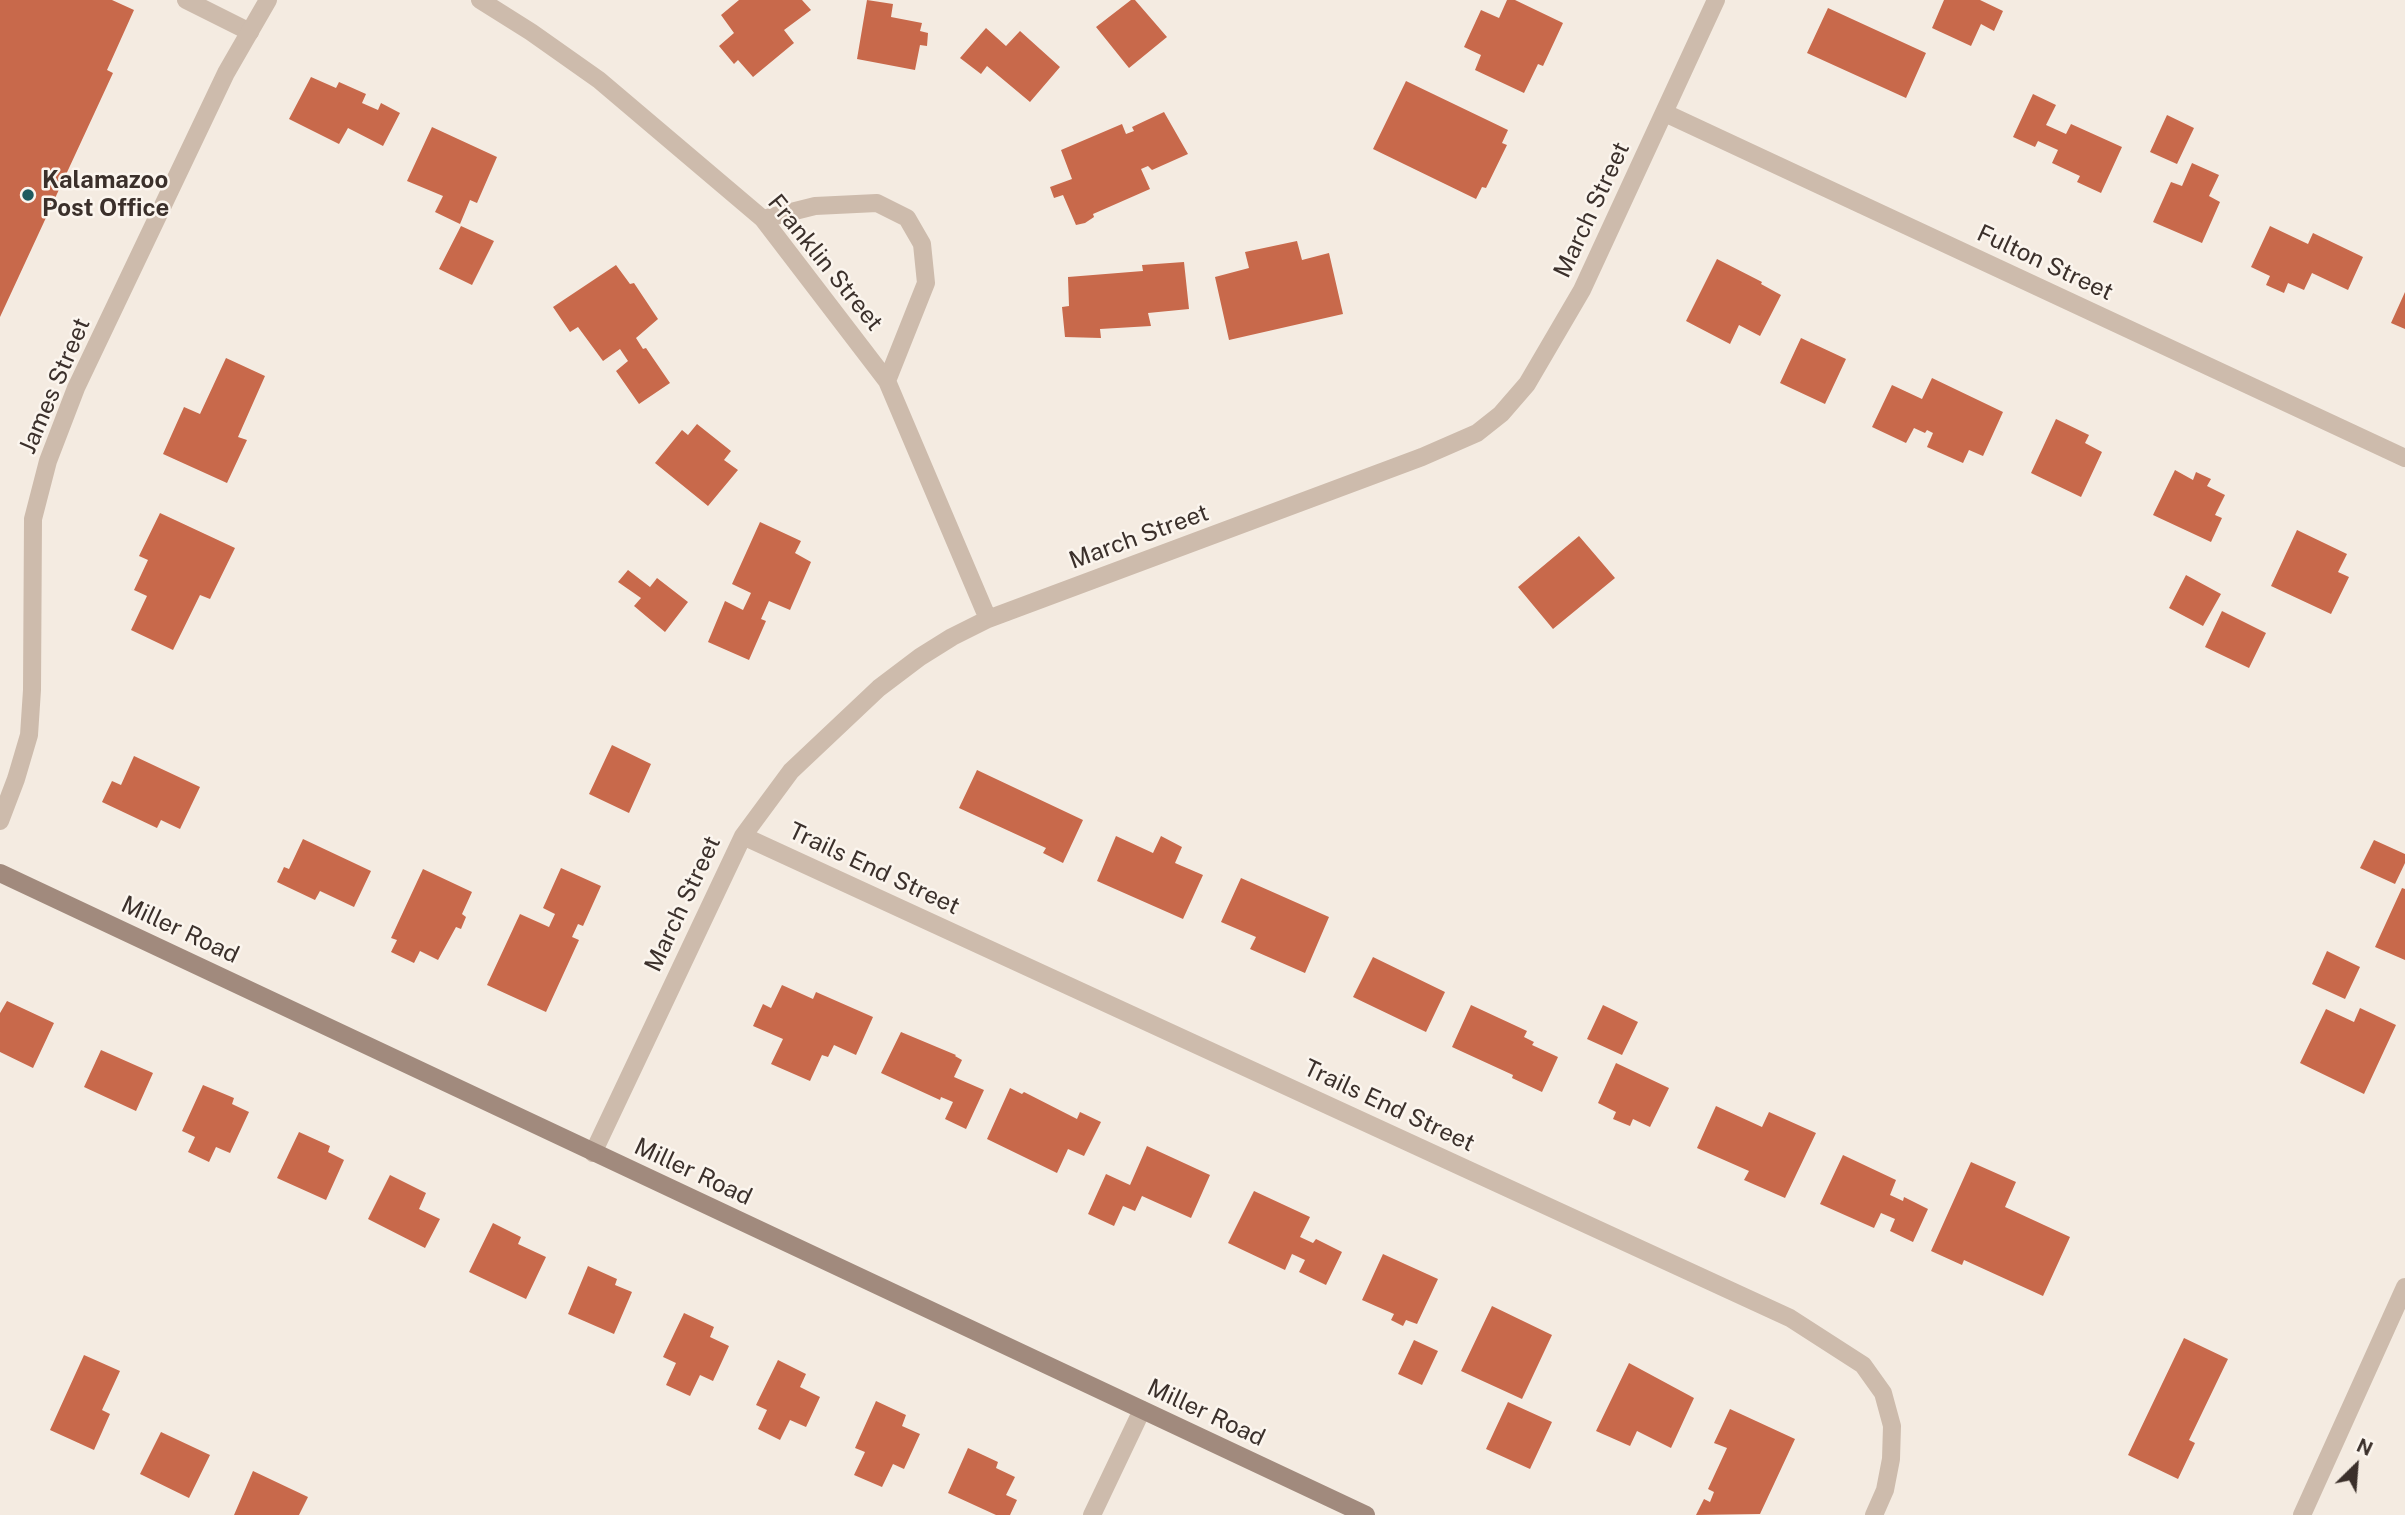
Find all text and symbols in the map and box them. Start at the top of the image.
street label: March Street [1548,138,1636,282]
place label: Kalamazoo Post Office [42,167,169,223]
marker: Kalamazoo Post Office [20,187,36,203]
street label: Franklin Street [761,189,889,337]
street label: Fulton Street [1972,219,2118,307]
street label: James Street [13,314,97,458]
street label: March Street [1065,498,1213,576]
street label: Trails End Street [784,817,964,921]
street label: March Street [639,832,727,976]
street label: Miller Road [117,890,243,970]
street label: Trails End Street [1299,1054,1479,1158]
street label: Miller Road [630,1132,756,1212]
street label: Miller Road [1143,1373,1269,1453]
north arrow [2321,1431,2391,1501]
text: N [2353,1434,2376,1460]

